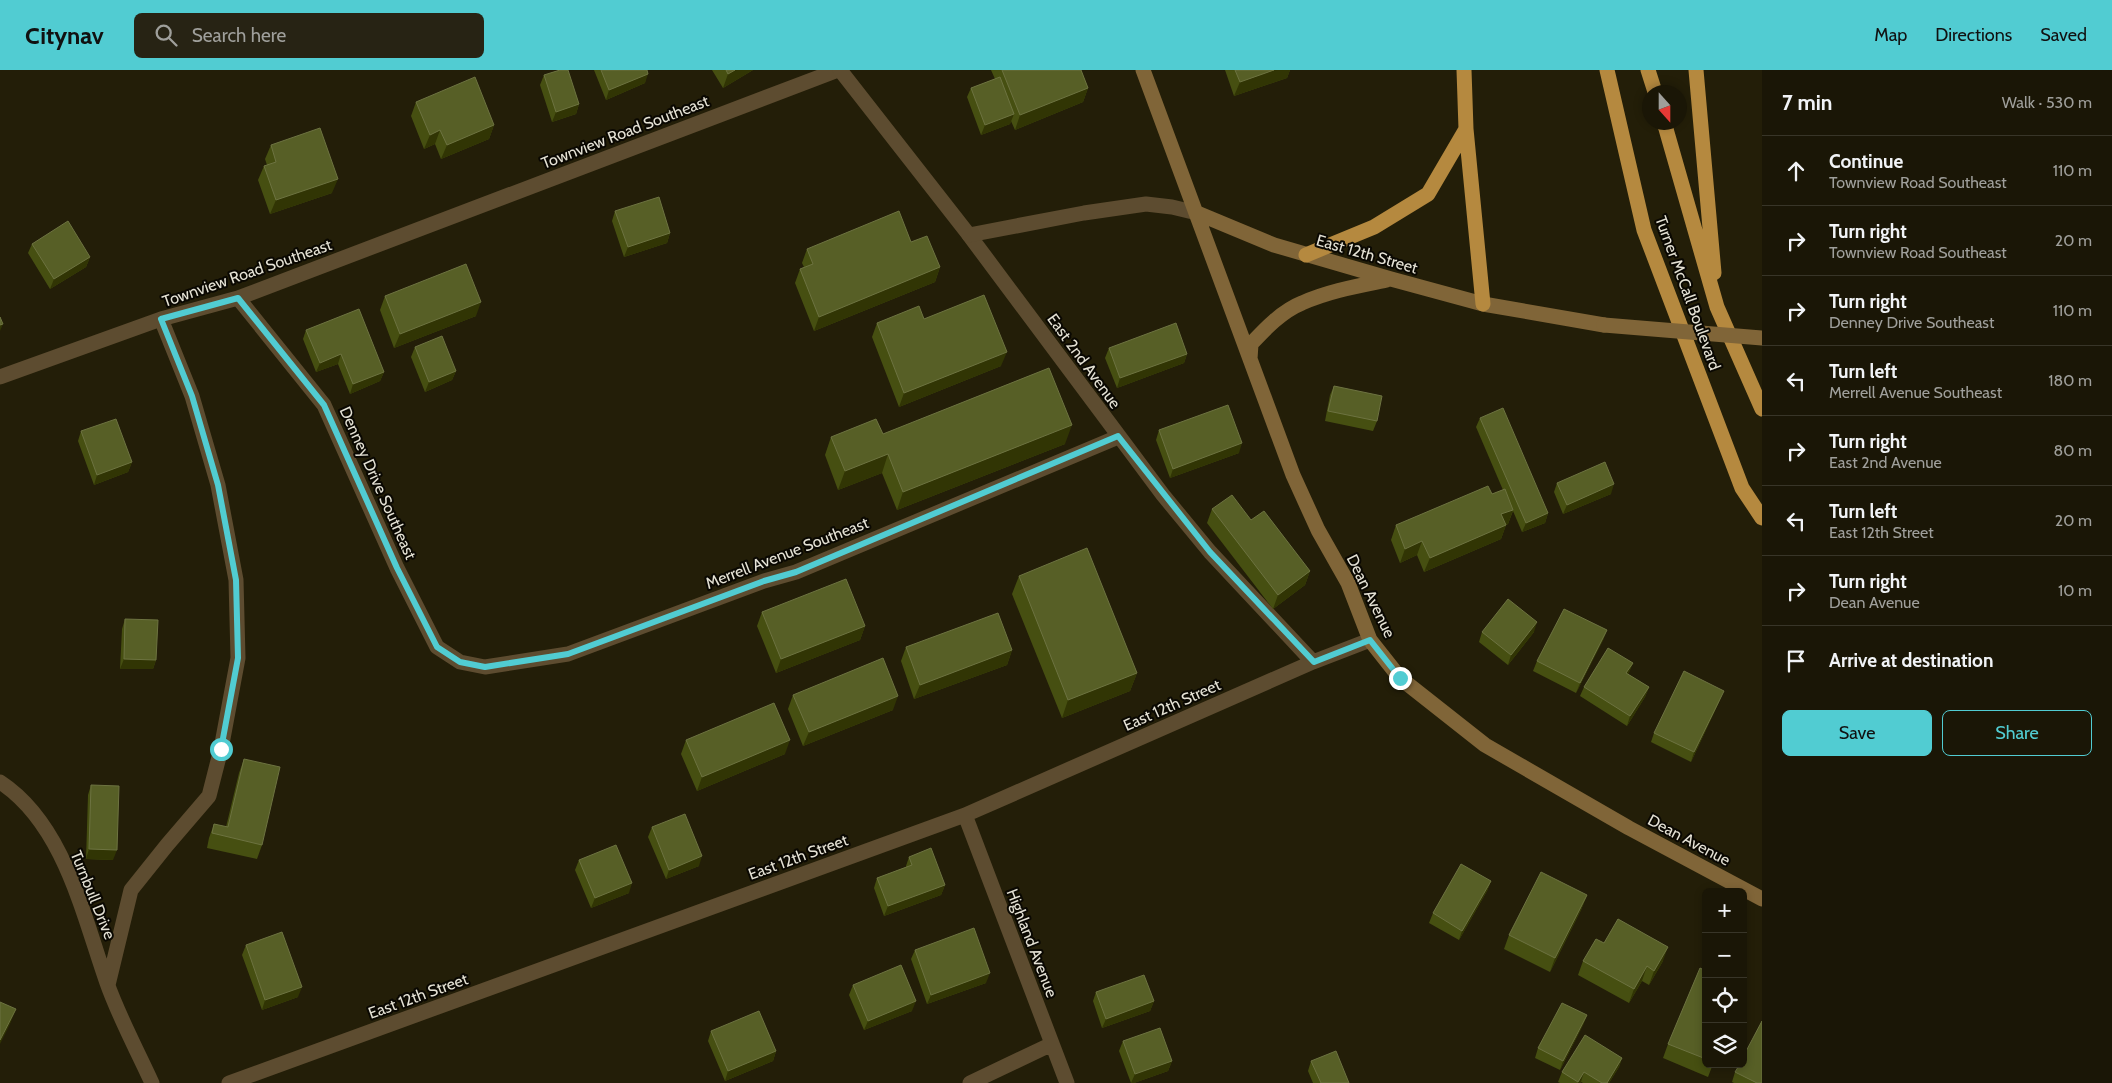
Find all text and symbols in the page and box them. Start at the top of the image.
search box [134,13,484,58]
text: Citynav [25,21,104,50]
icon: search [152,21,180,49]
text: Search here [192,24,286,47]
text: Map [1874,24,1907,46]
text: Directions [1935,24,2012,46]
text: Saved [2040,24,2087,46]
north arrow [1642,85,1687,130]
text: 7 min [1782,90,1832,115]
street label: Townview Road Southeast [539,91,712,173]
text: Walk · 530 m [2002,93,2092,112]
text: Continue [1829,150,1903,173]
icon: ahead [1782,157,1810,185]
text: 110 m [2053,161,2092,180]
text: Townview Road Southeast [1829,173,2007,192]
street label: Turner McCall Boulevard [1651,213,1725,373]
text: Turn right [1829,220,1907,243]
icon: right [1782,227,1810,255]
street label: East 12th Street [1314,230,1420,278]
text: 20 m [2055,231,2092,250]
street label: Townview Road Southeast [160,235,335,311]
text: Townview Road Southeast [1829,243,2007,262]
text: Turn right [1829,290,1907,313]
icon: right [1782,297,1810,325]
text: 110 m [2053,301,2092,320]
street label: East 2nd Avenue [1043,310,1125,412]
text: Denney Drive Southeast [1829,313,1994,332]
text: Turn left [1829,360,1897,383]
icon: left [1782,367,1810,395]
text: 180 m [2048,371,2092,390]
text: Merrell Avenue Southeast [1829,383,2002,402]
street label: Denney Drive Southeast [336,404,421,563]
text: Turn right [1829,430,1907,453]
icon: right [1782,437,1810,465]
text: 80 m [2054,441,2092,460]
text: East 2nd Avenue [1829,453,1942,472]
text: Turn left [1829,500,1897,523]
icon: left [1782,507,1810,535]
text: 20 m [2055,511,2092,530]
street label: Merrell Avenue Southeast [703,513,872,593]
text: East 12th Street [1829,523,1934,542]
street label: Dean Avenue [1343,551,1399,641]
text: Turn right [1829,570,1907,593]
icon: right [1782,577,1810,605]
text: 10 m [2058,581,2092,600]
text: Dean Avenue [1829,593,1920,612]
icon: arrive [1782,647,1810,675]
text: Arrive at destination [1829,649,1993,672]
route end [1389,667,1412,690]
street label: East 12th Street [1120,675,1224,735]
button: Save [1782,710,1932,756]
button: Share [1942,710,2092,756]
route start [210,738,233,761]
street label: Dean Avenue [1645,810,1733,870]
street label: East 12th Street [746,830,851,884]
street label: Turnbull Drive [67,848,119,942]
street label: Highland Avenue [1003,886,1061,1000]
map controls [1702,888,1747,1068]
button: + [1702,888,1747,933]
button: − [1702,933,1747,978]
street label: East 12th Street [366,969,471,1023]
button: locate [1702,978,1747,1023]
button: layers [1702,1023,1747,1068]

